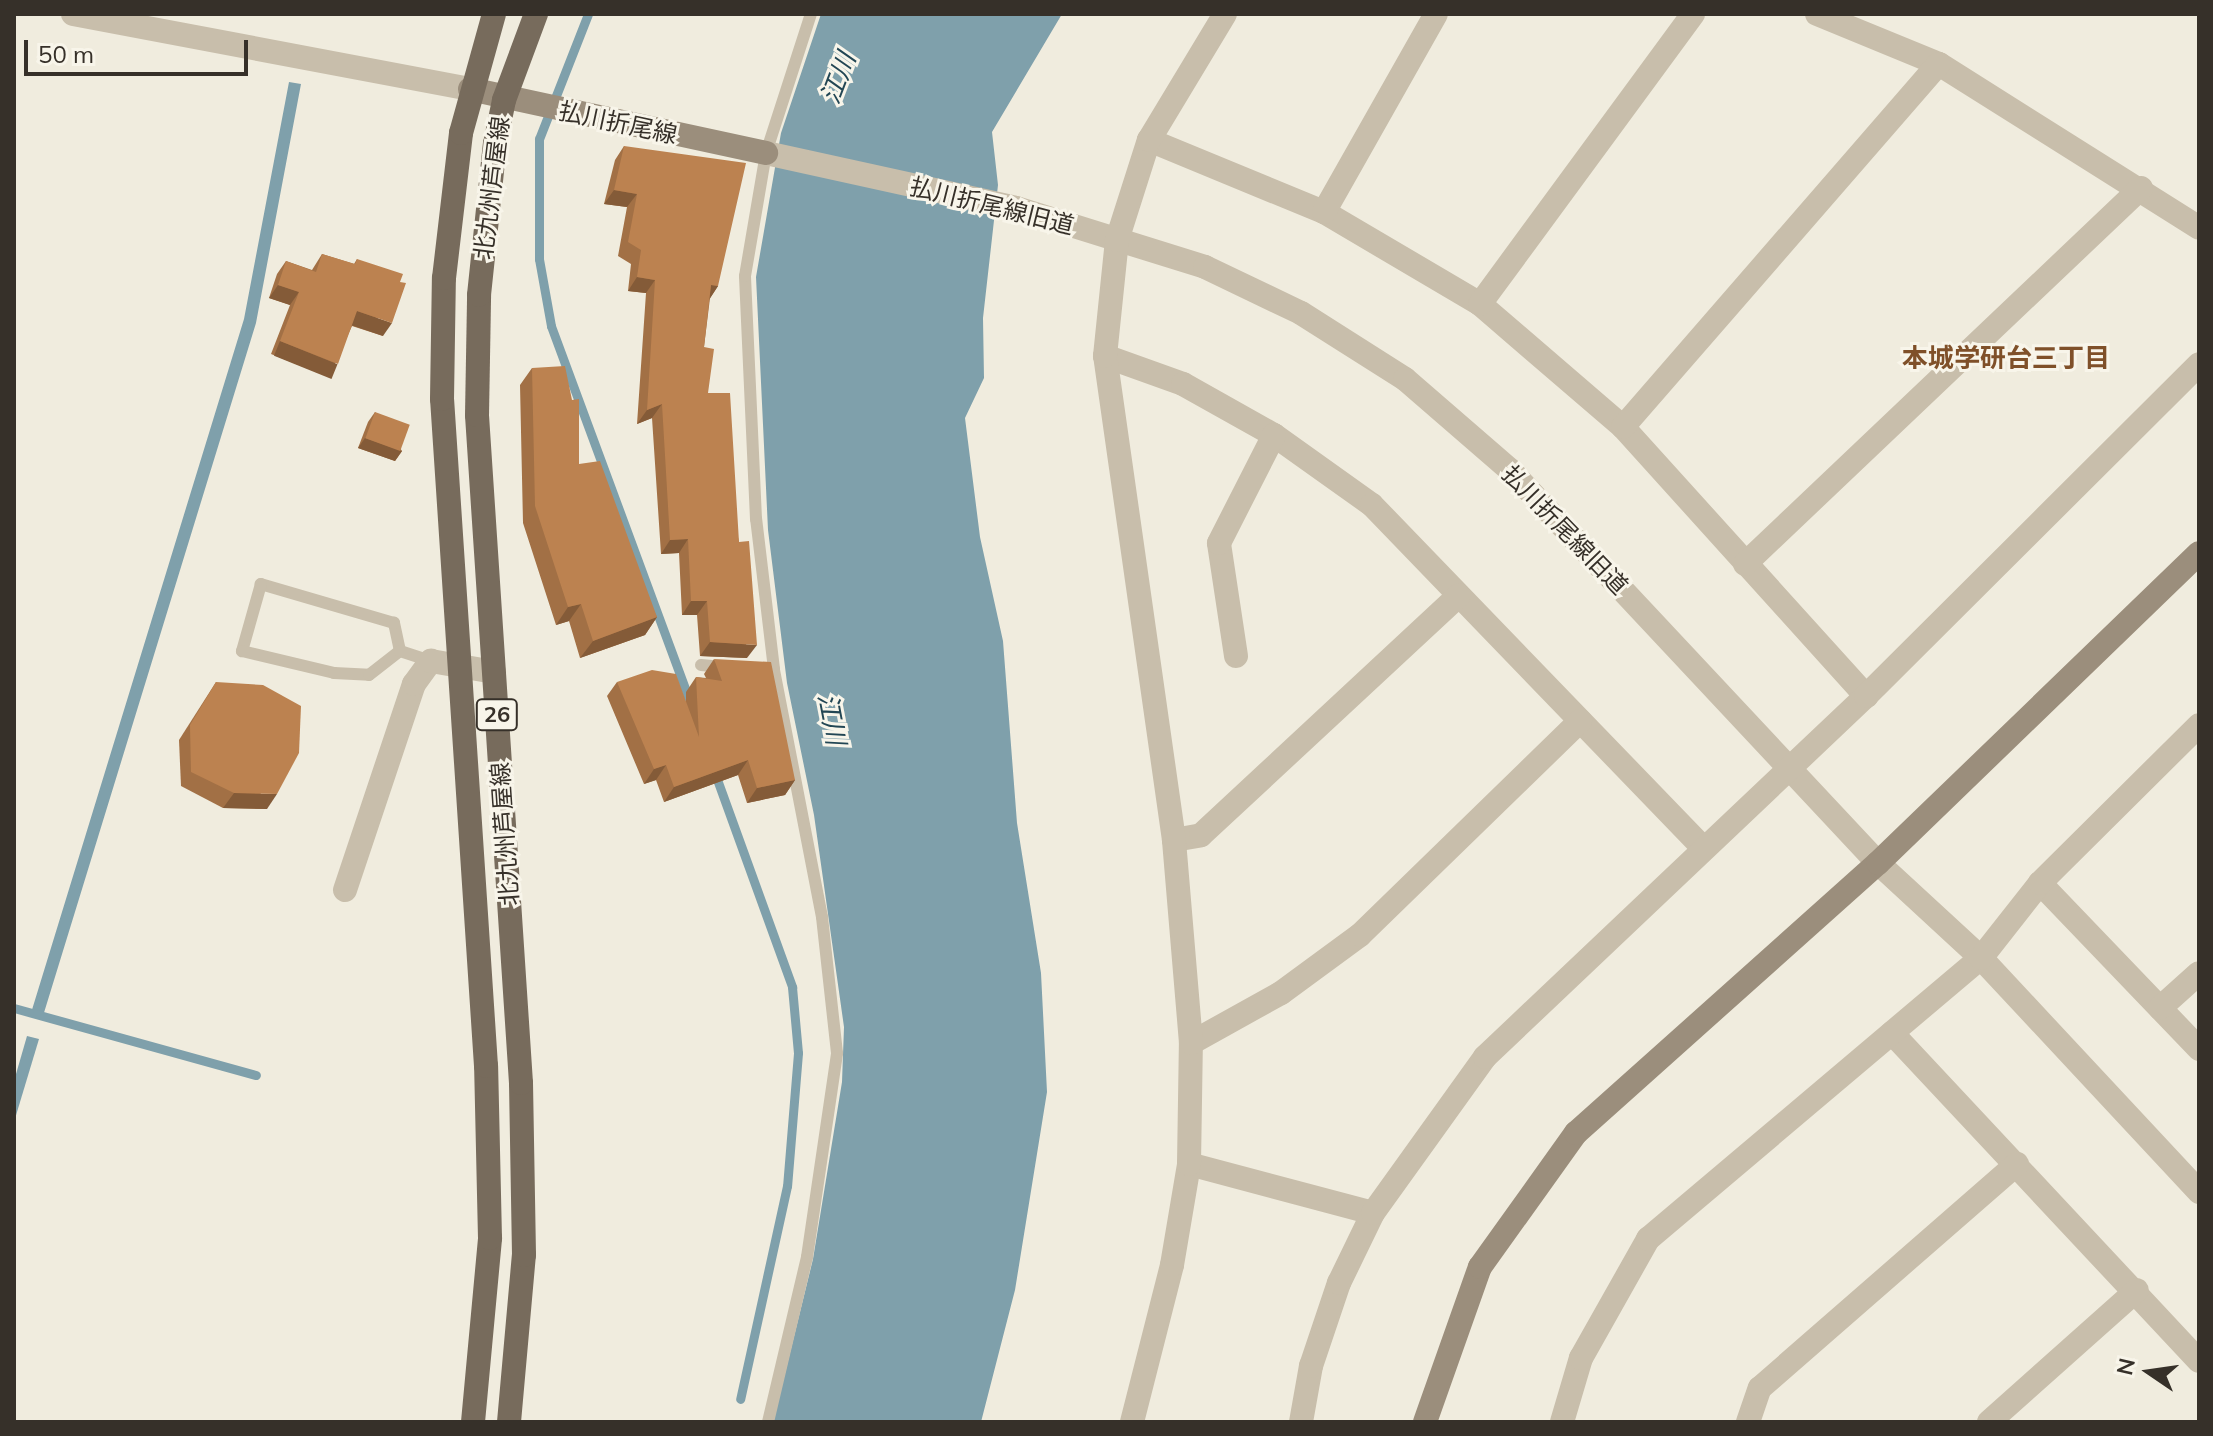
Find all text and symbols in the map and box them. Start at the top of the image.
scale bar [28,24,252,74]
text: 50 m [38,39,94,69]
water label: 江川 [814,48,862,108]
street label: 払川折尾線 [556,96,680,150]
street label: 北九州芦屋線 [469,115,515,261]
street label: 払川折尾線旧道 [907,172,1077,240]
district label: 本城学研台三丁目 [1902,342,2110,374]
street label: 払川折尾線旧道 [1496,460,1634,600]
water label: 江川 [812,691,852,747]
road number: 26 [475,697,519,733]
street label: 北九州芦屋線 [486,761,524,907]
north arrow [2109,1332,2189,1412]
text: N [2110,1355,2141,1378]

